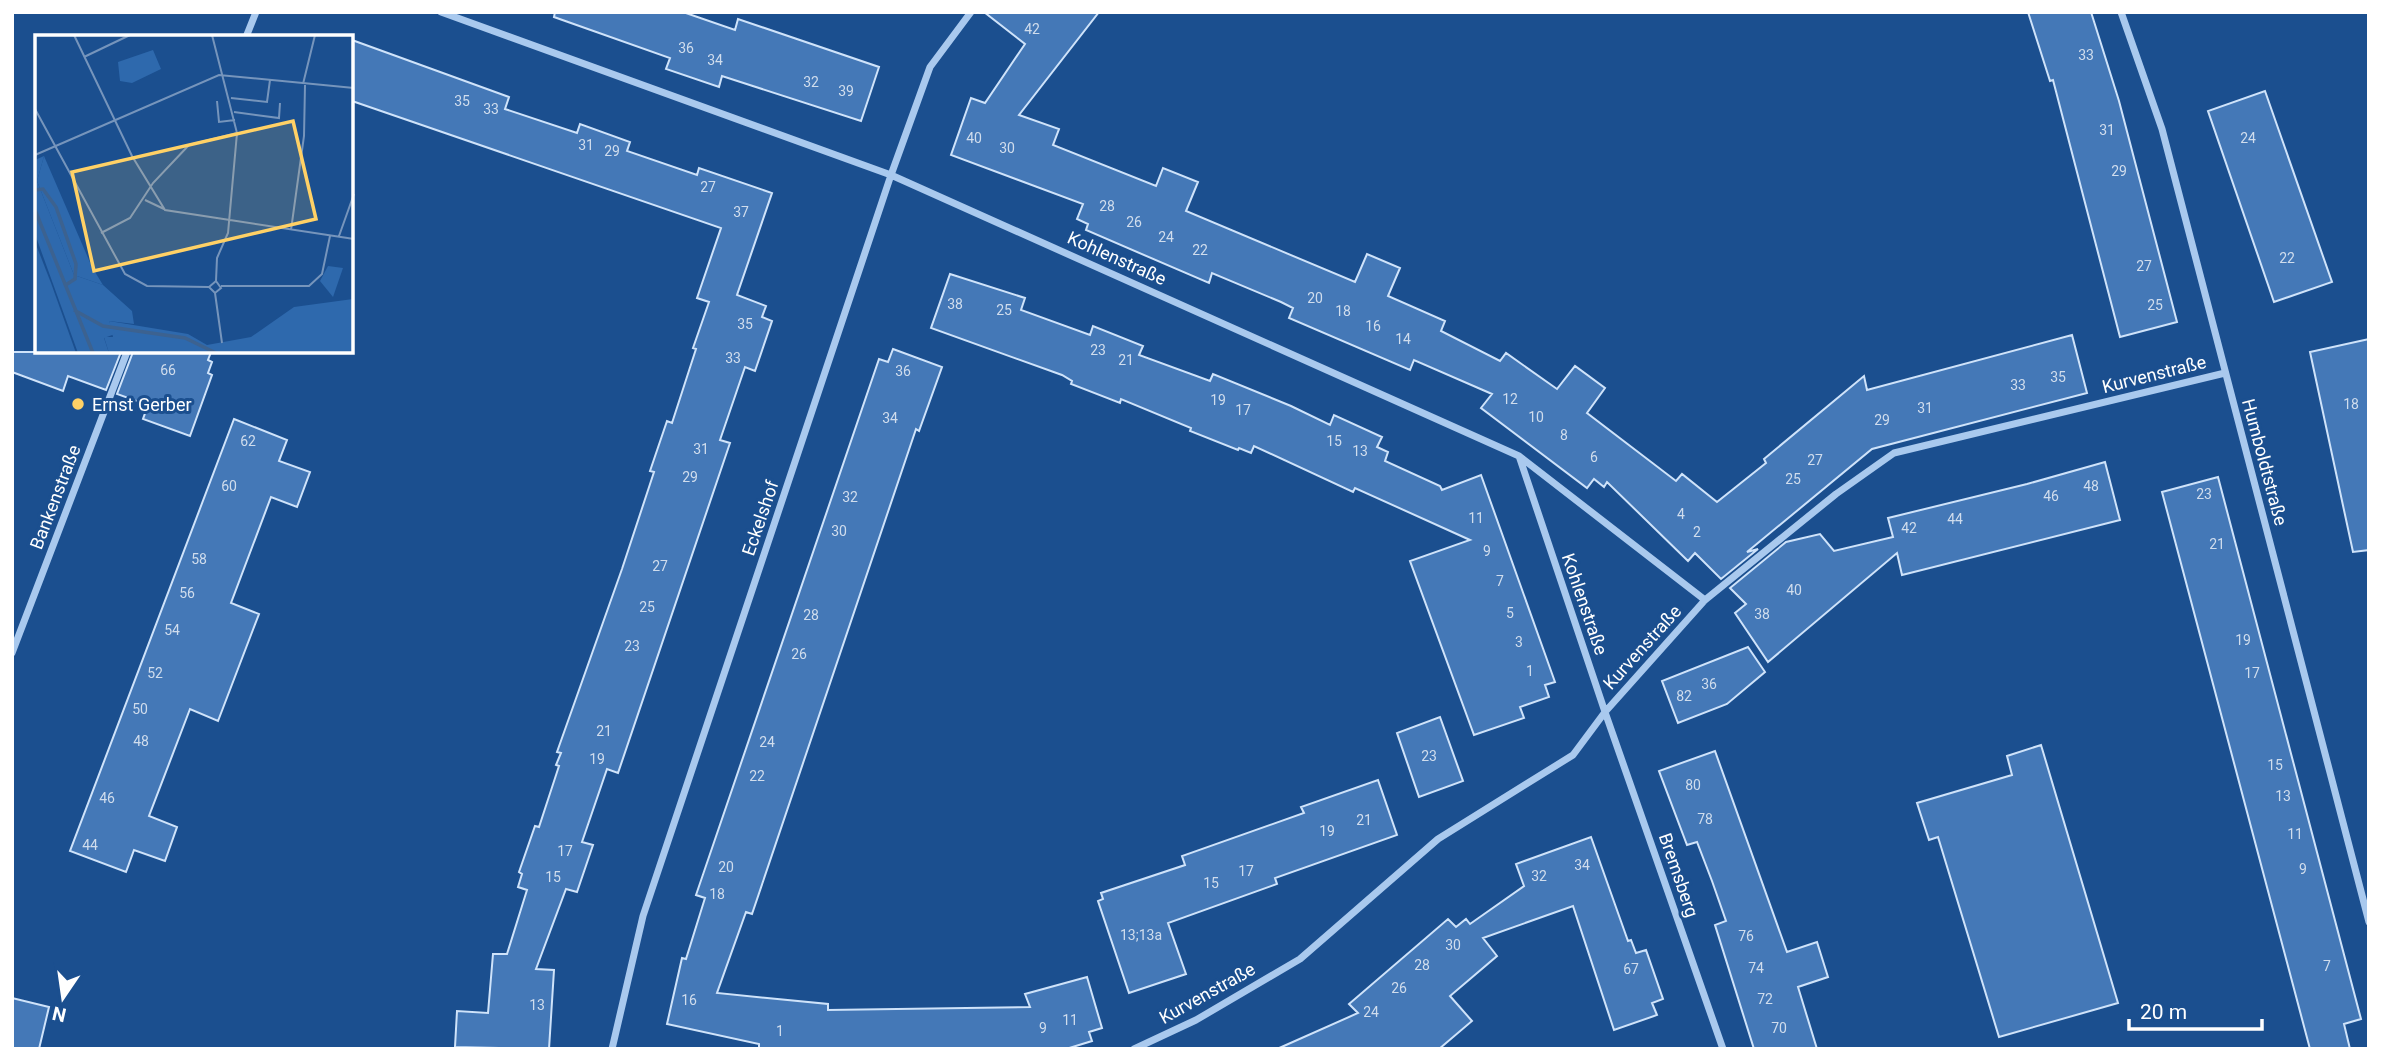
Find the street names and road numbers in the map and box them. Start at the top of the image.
street label: Kohlenstraße [1064,227,1170,289]
street label: Kurvenstraße [2100,351,2208,397]
street label: Humboldtstraße [2238,396,2292,528]
street label: Bankenstraße [25,442,85,552]
street label: Eckelshof [737,477,783,558]
street label: Kohlenstraße [1558,550,1612,658]
street label: Kurvenstraße [1599,600,1685,694]
street label: Bremsberg [1655,830,1703,920]
street label: Kurvenstraße [1155,958,1259,1028]

